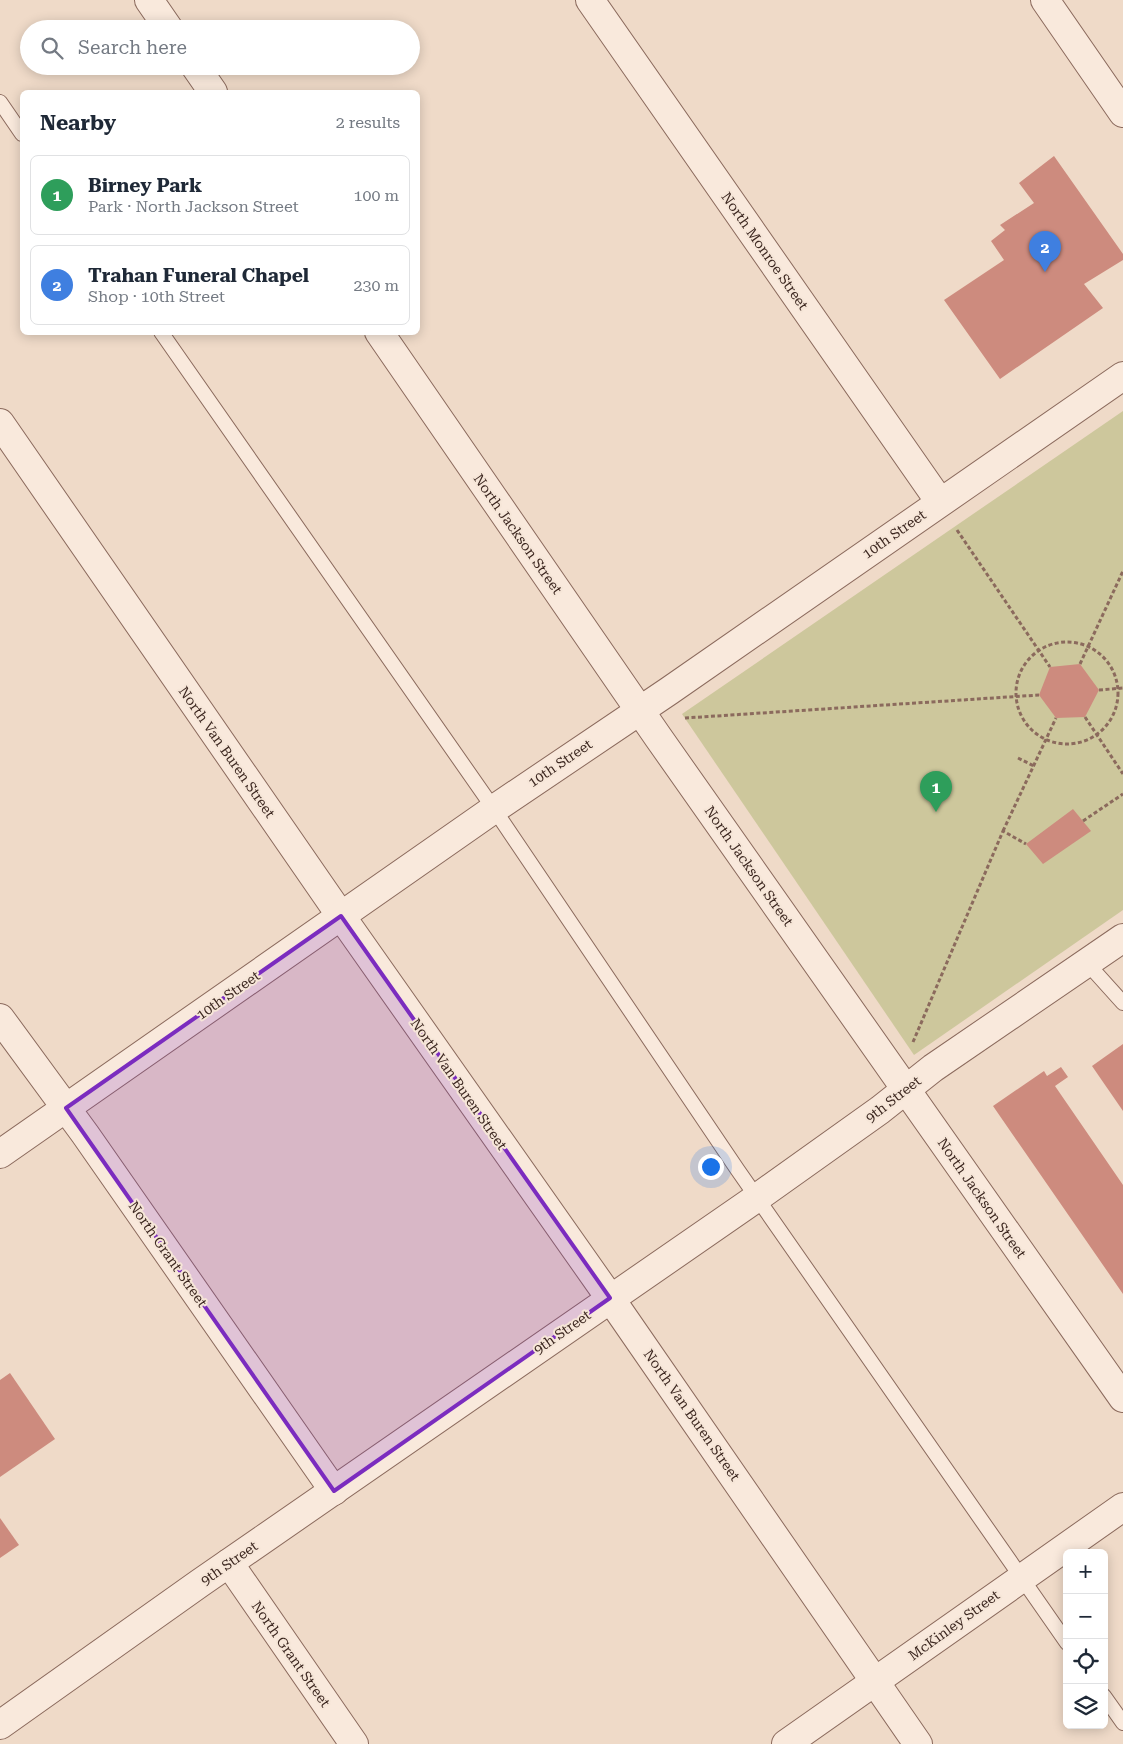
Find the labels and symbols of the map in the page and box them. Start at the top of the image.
street label: North Monroe Street [718,189,812,313]
pin: 2 [1029,231,1061,272]
street label: North Jackson Street [470,471,566,597]
street label: 10th Street [859,506,929,562]
street label: North Van Buren Street [176,683,278,821]
street label: 10th Street [525,736,595,790]
pin: 1 [920,771,952,812]
street label: North Jackson Street [701,803,797,929]
street label: 10th Street [193,967,263,1023]
street label: North Van Buren Street [408,1015,510,1153]
street label: 9th Street [862,1072,924,1126]
street label: North Jackson Street [934,1135,1030,1261]
your location [698,1154,724,1180]
street label: North Grant Street [125,1198,211,1310]
street label: 9th Street [530,1307,594,1357]
street label: North Van Buren Street [641,1346,743,1484]
street label: 9th Street [197,1538,261,1588]
street label: McKinley Street [905,1587,1003,1663]
street label: North Grant Street [248,1598,334,1710]

